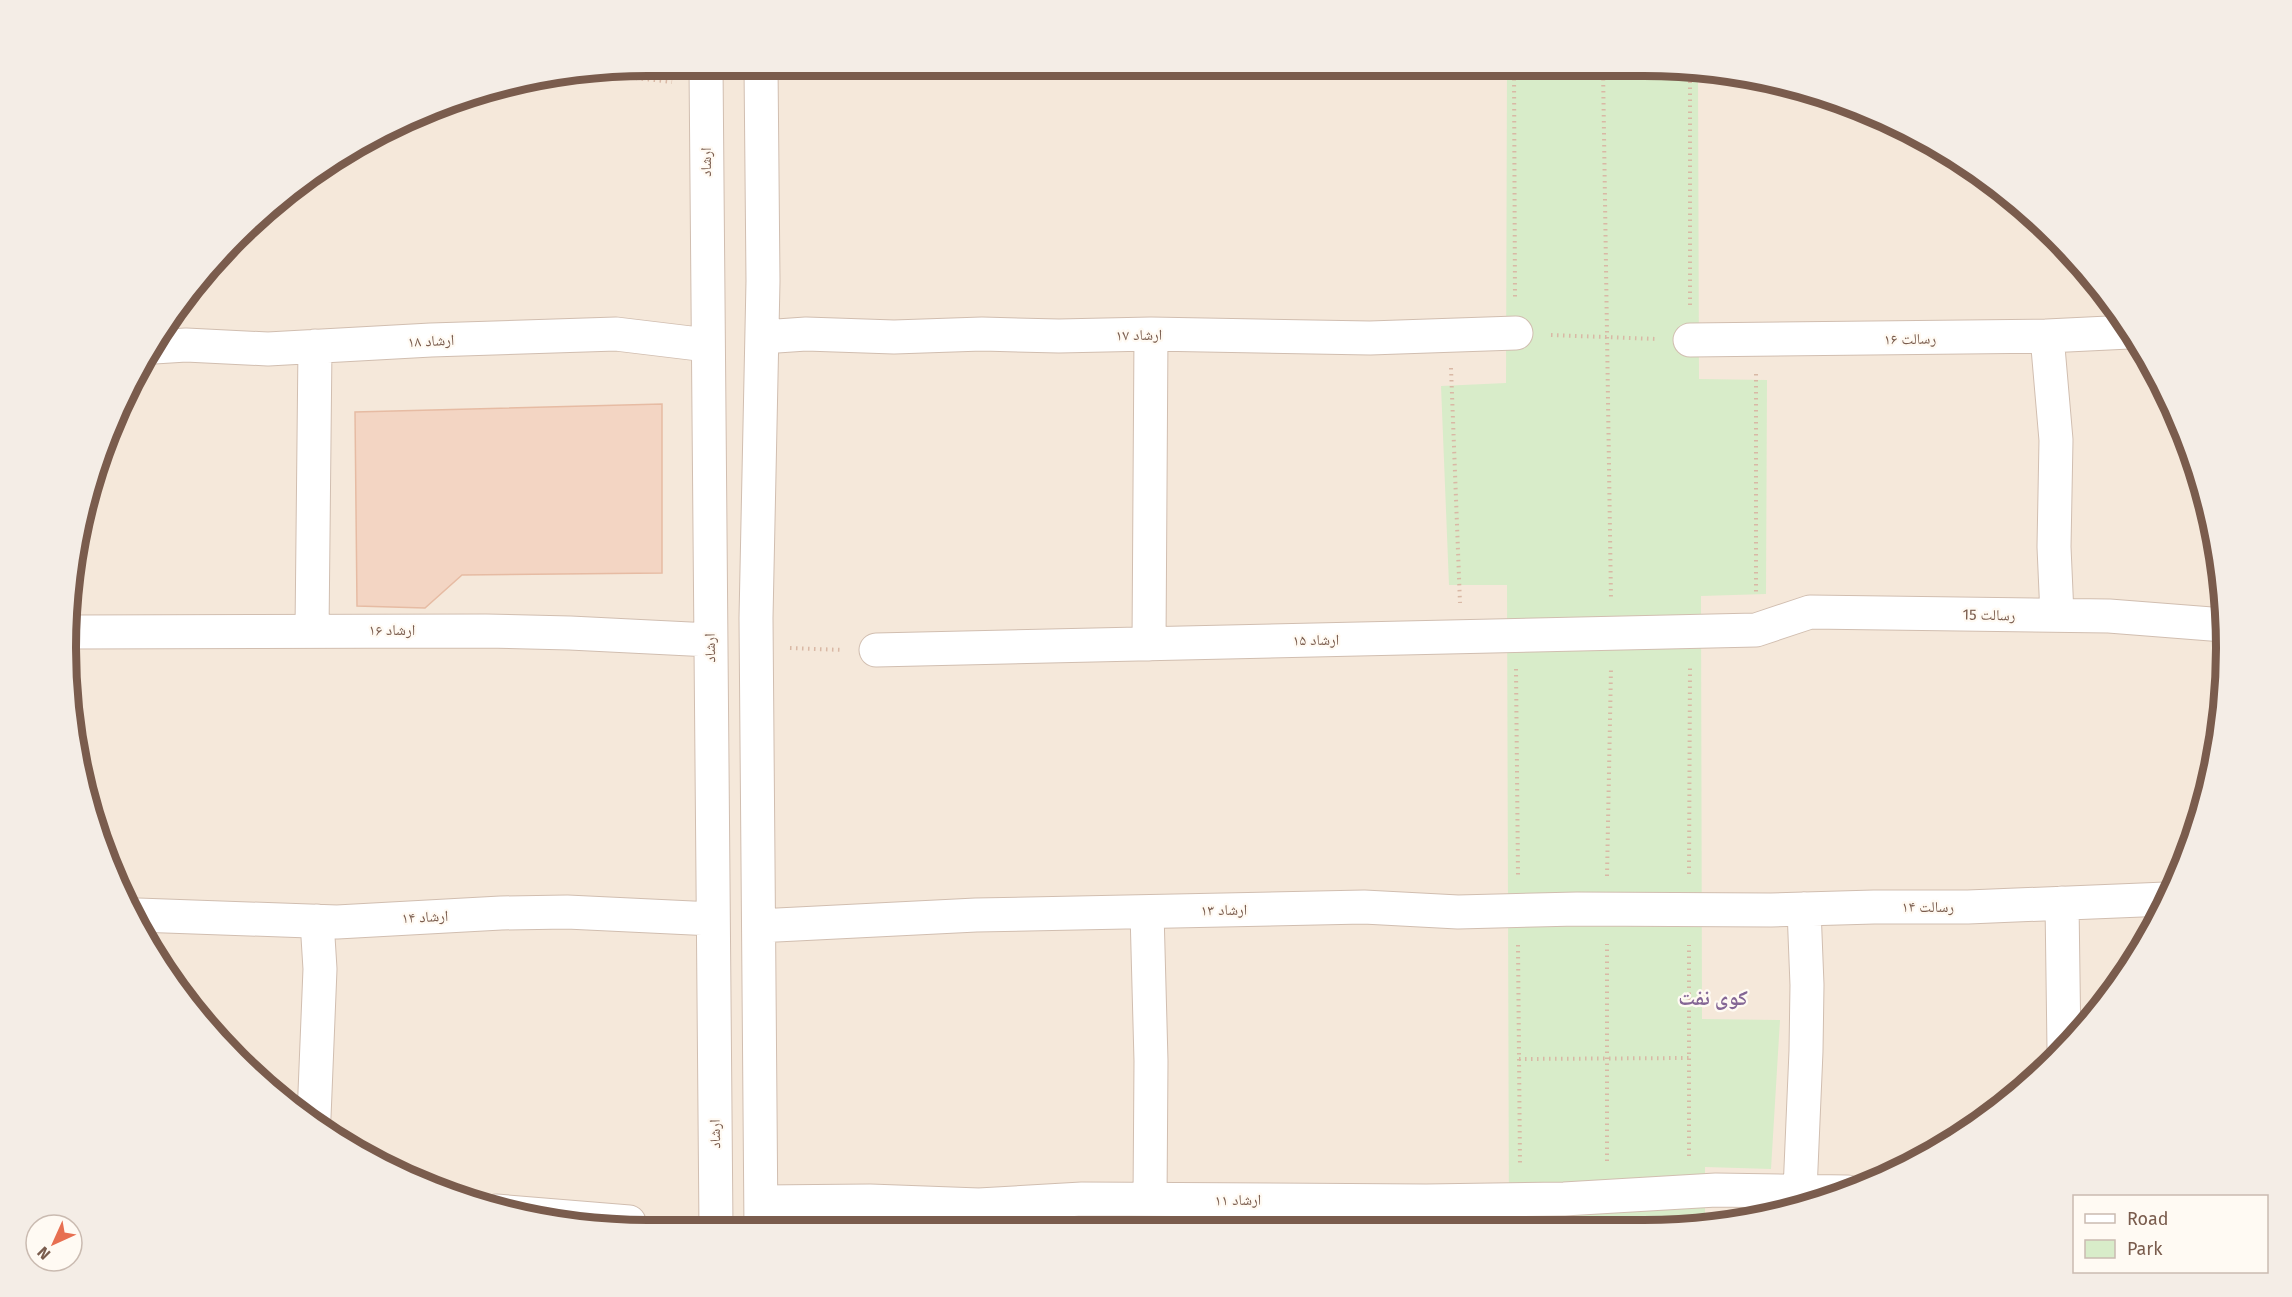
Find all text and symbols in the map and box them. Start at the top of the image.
street label: ارشاد [697,147,715,177]
street label: ارشاد ۱۷ [1115,326,1163,344]
street label: رسالت ۱۶ [1884,330,1937,348]
street label: ارشاد ۱۸ [407,331,455,351]
street label: رسالت 15 [1962,606,2016,624]
street label: ارشاد ۱۶ [369,621,415,639]
street label: ارشاد ۱۵ [1292,631,1340,649]
street label: ارشاد [701,633,719,663]
street label: رسالت ۱۴ [1902,898,1954,916]
street label: ارشاد ۱۳ [1200,901,1248,919]
street label: ارشاد ۱۴ [401,907,449,927]
district label: کوی نفت [1678,985,1748,1011]
street label: ارشاد [706,1119,724,1149]
street label: ارشاد ۱۱ [1214,1191,1262,1209]
legend [2073,1195,2268,1273]
text: Road [2127,1208,2169,1230]
north arrow [24,1213,84,1273]
text: Park [2127,1238,2163,1260]
text: N [33,1243,54,1264]

